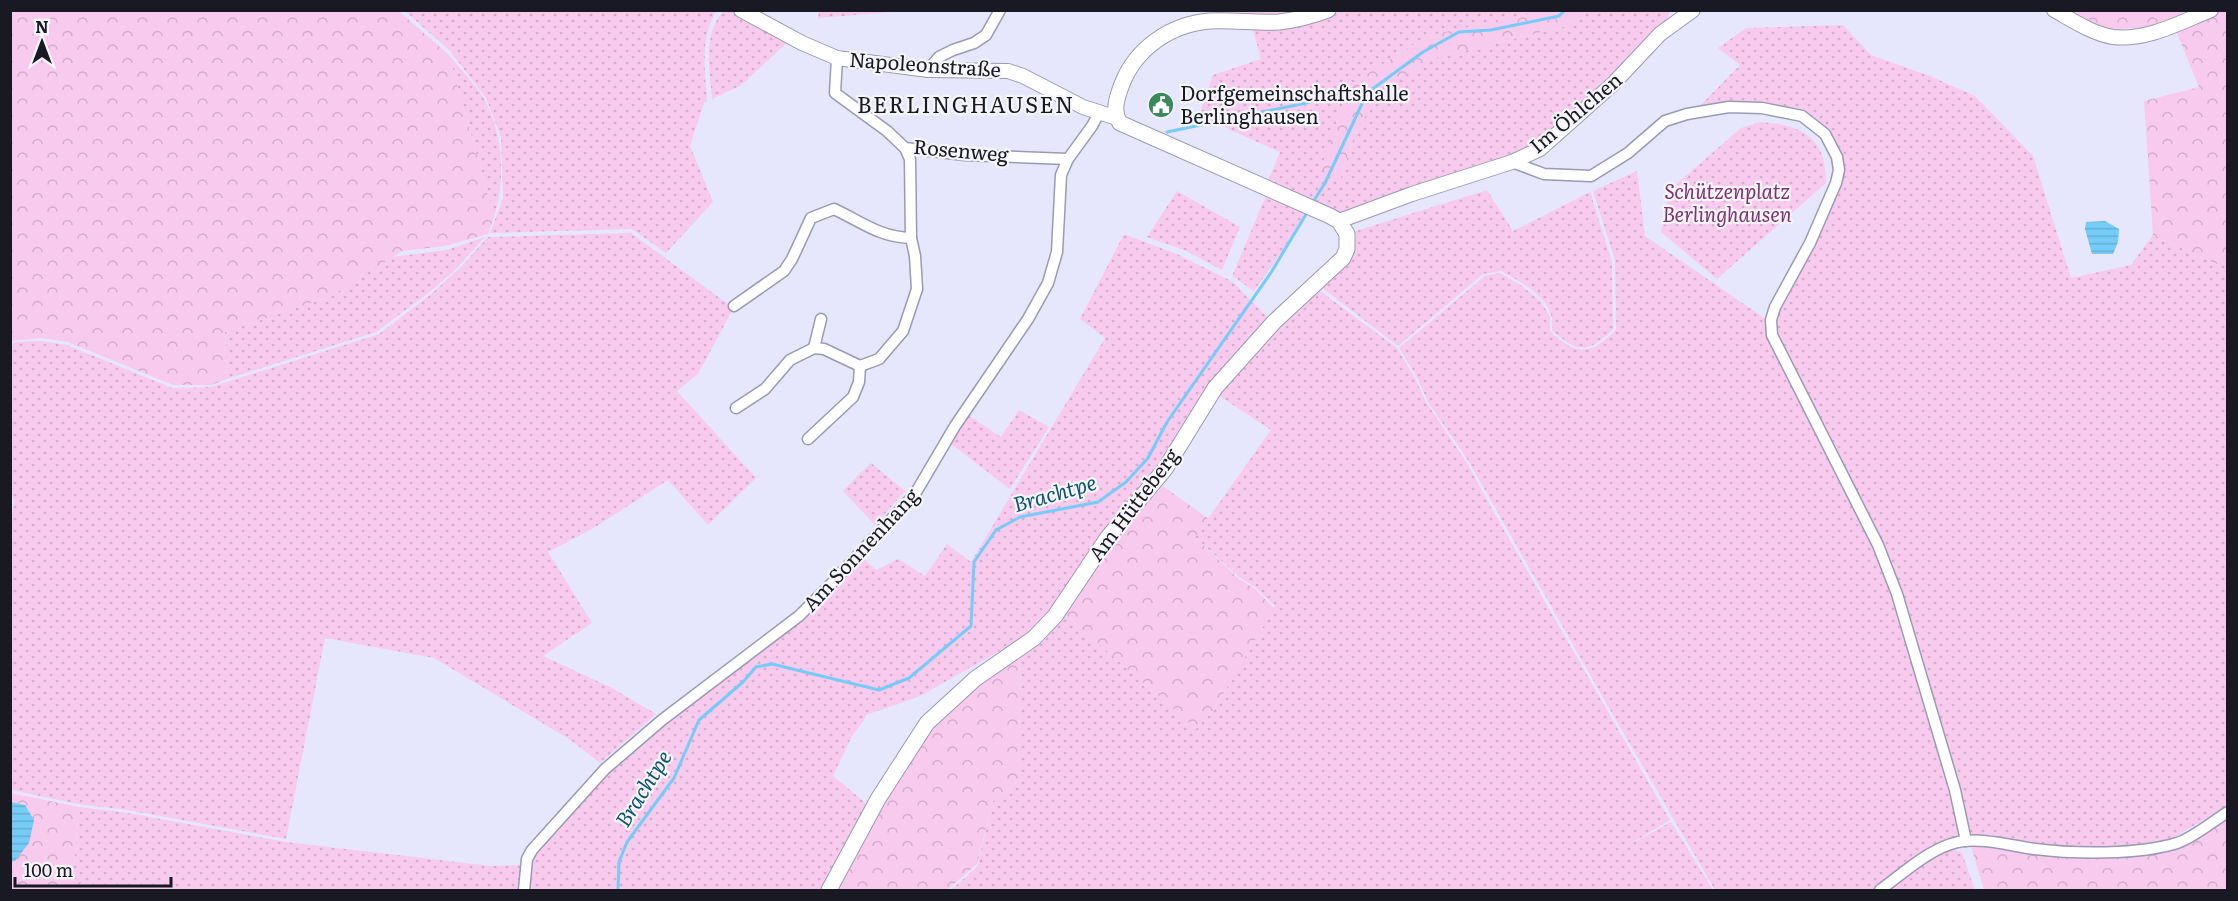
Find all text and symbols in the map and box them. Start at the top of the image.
north arrow [12,12,72,72]
text: N [35,14,49,38]
street label: Napoleonstraße [848,43,1002,83]
street label: Im Öhlchen [1522,64,1628,159]
place label: Dorfgemeinschaftshalle Berlinghausen [1180,77,1409,130]
district label: BERLINGHAUSEN [857,87,1075,120]
public building icon: Dorfgemeinschaftshalle Berlinghausen [1146,90,1176,120]
street label: Rosenweg [912,130,1011,168]
park label: Schützenplatz Berlinghausen [1662,175,1792,228]
street label: Am Hütteberg [1080,440,1185,567]
water label: Brachtpe [1009,465,1100,518]
street label: Am Sonnenhang [794,480,925,617]
water label: Brachtpe [606,743,678,832]
scale bar [15,850,171,888]
text: 100 m [24,856,73,883]

